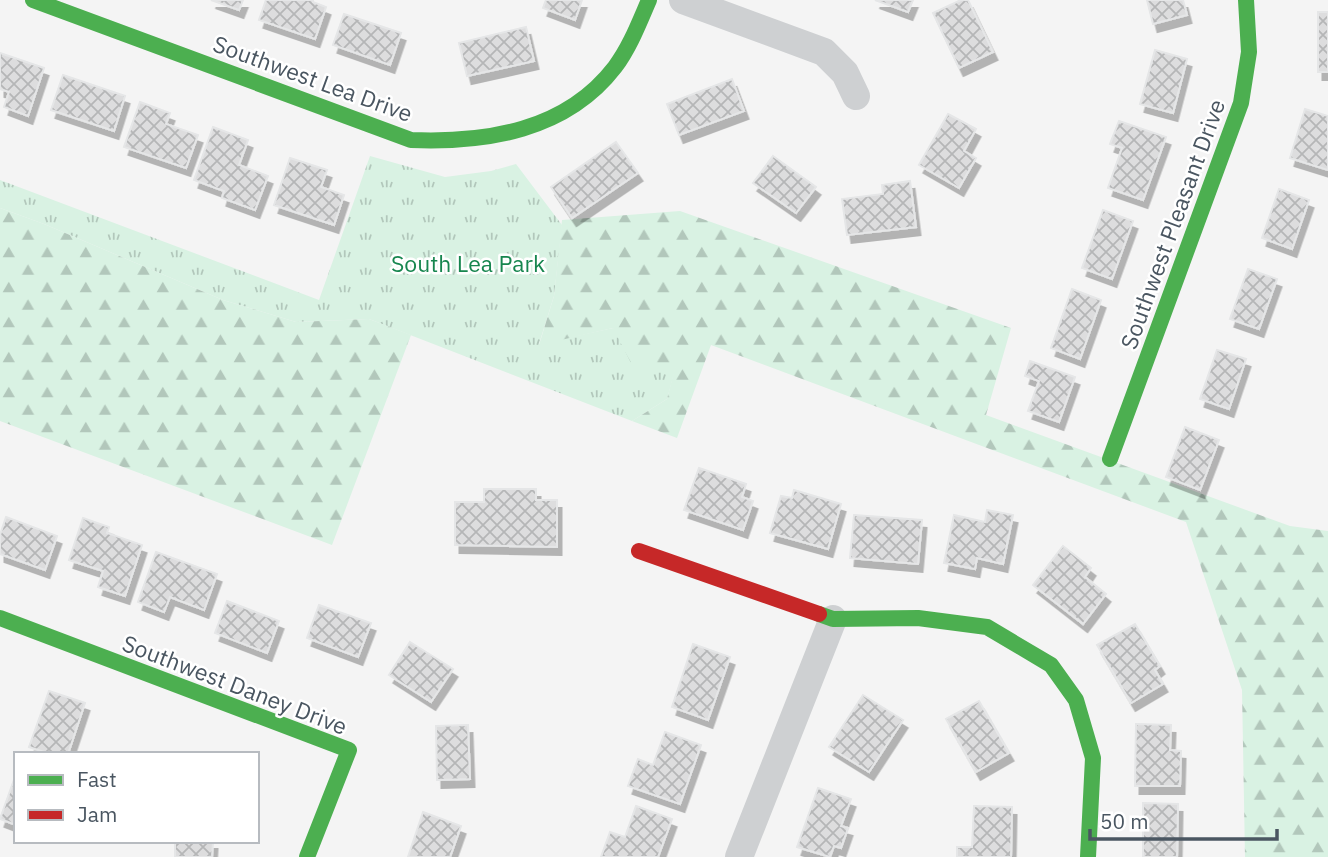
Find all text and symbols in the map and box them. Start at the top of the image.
street label: Southwest Lea Drive [209,28,417,128]
street label: Southwest Pleasant Drive [1113,95,1231,353]
park label: South Lea Park [391,248,545,278]
street label: Southwest Daney Drive [118,627,352,741]
legend [14,752,259,843]
text: Fast [77,765,117,793]
scale bar [1090,798,1277,842]
text: Jam [77,800,117,828]
text: 50 m [1100,807,1149,835]

